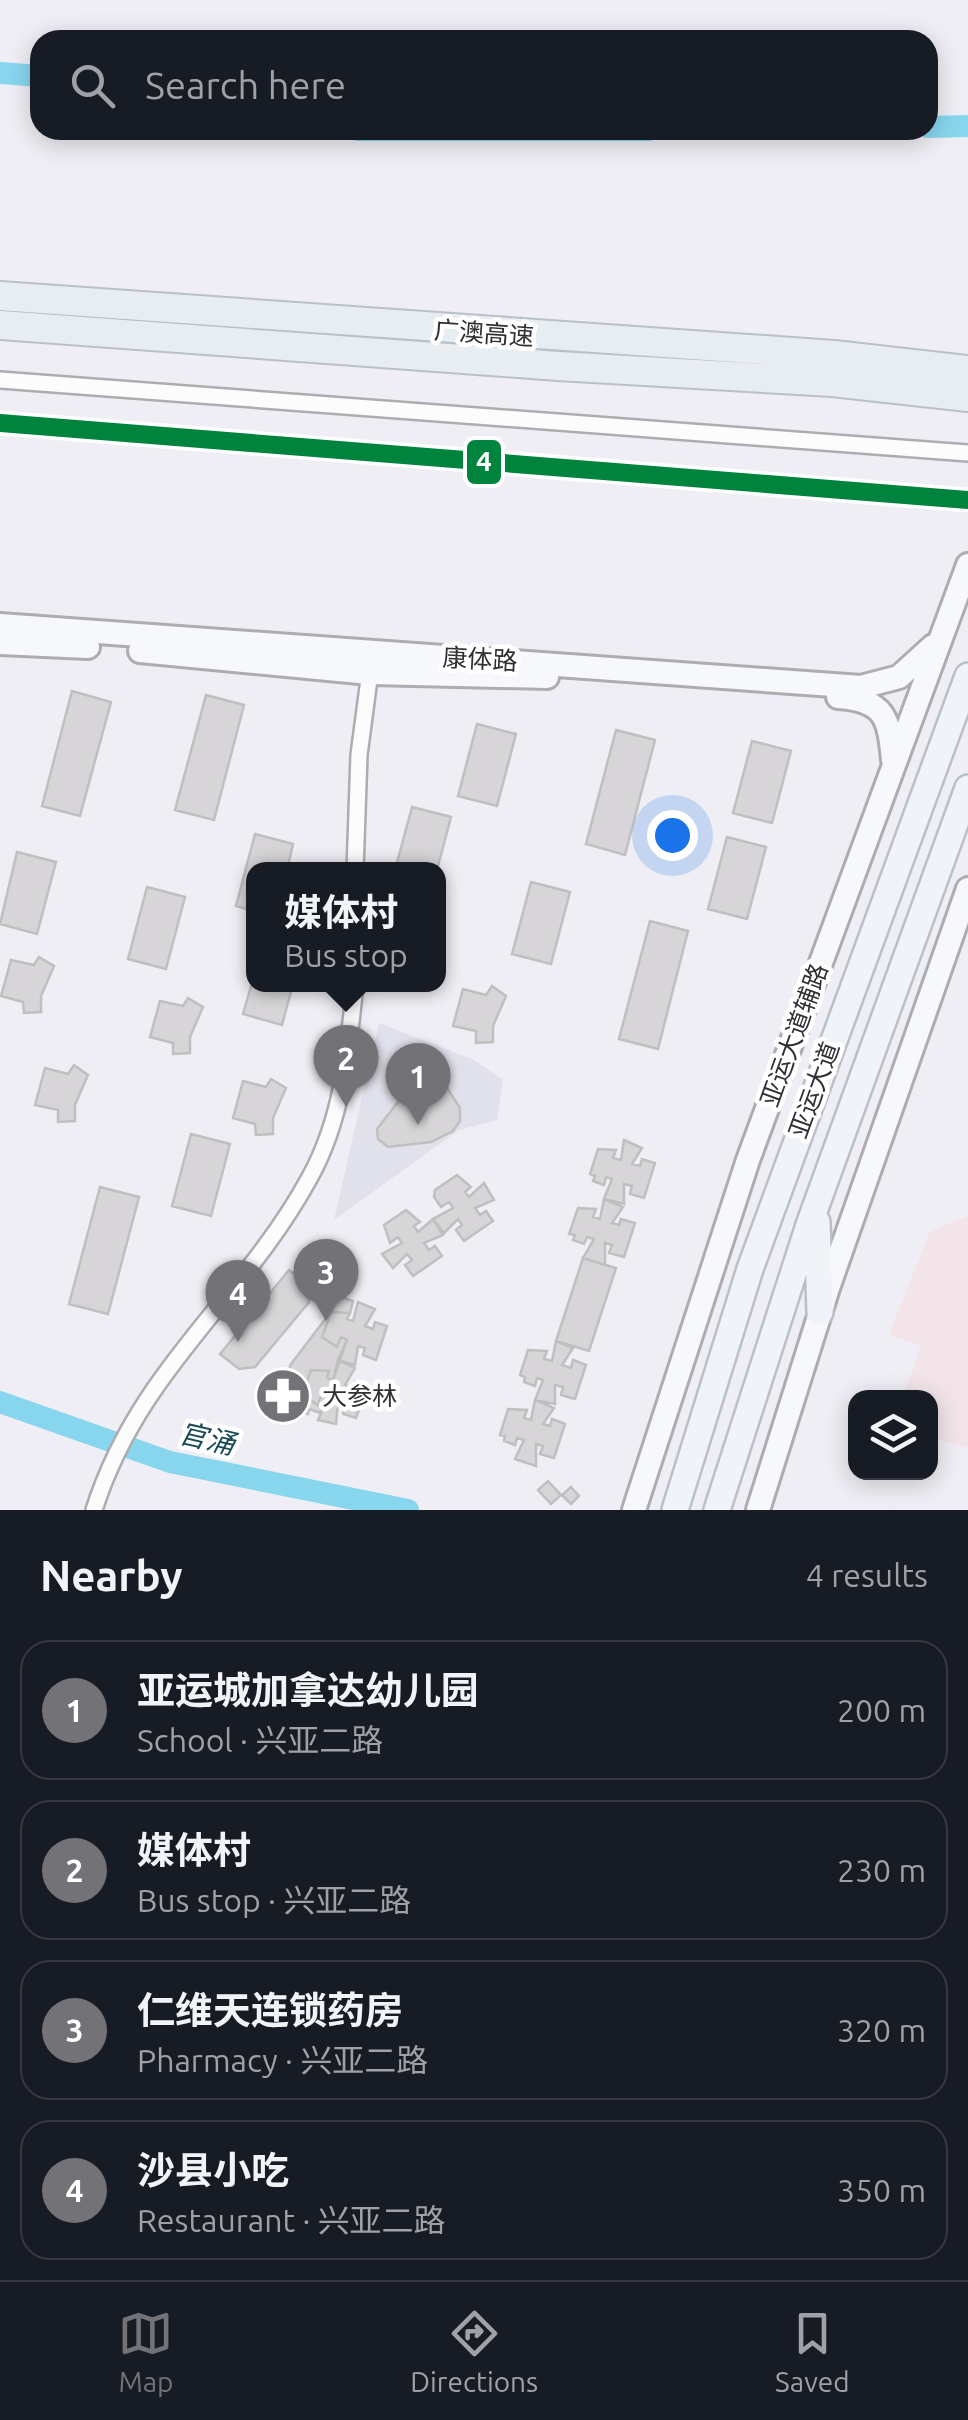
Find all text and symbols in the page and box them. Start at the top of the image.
search box [30,30,938,140]
icon: search [65,58,120,113]
text: Search here [145,64,346,106]
street label: 广澳高速 [433,316,535,350]
line badge: 4 [465,438,503,486]
text: 4 [476,445,492,476]
street label: 康体路 [442,643,518,675]
your location [647,810,698,861]
popup [246,862,446,992]
text: 媒体村 [284,891,398,933]
text: Bus stop [284,937,408,973]
street label: 亚运大道辅路 [754,959,834,1111]
pin: 2 [314,1024,378,1107]
street label: 亚运大道 [783,1038,845,1142]
pin: 1 [386,1042,450,1125]
pin: 3 [294,1238,358,1321]
pin: 4 [206,1260,270,1342]
pharmacy icon: 大参林 [253,1366,313,1426]
place label: 大参林 [322,1382,397,1410]
map controls [848,1390,938,1480]
button: layers [848,1390,938,1480]
water label: 官涌 [176,1417,241,1460]
text: Nearby [40,1552,183,1599]
text: 4 results [806,1557,928,1593]
text: 亚运城加拿达幼儿园 [137,1669,479,1711]
text: 1 [65,1692,84,1728]
text: 200 m [837,1692,926,1728]
text: School · 兴亚二路 [137,1722,383,1758]
text: 媒体村 [137,1829,251,1871]
text: 2 [65,1852,84,1888]
text: 230 m [837,1852,926,1888]
text: Bus stop · 兴亚二路 [137,1882,411,1918]
text: 仁维天连锁药房 [137,1989,403,2031]
text: 3 [65,2012,84,2048]
text: 320 m [837,2012,926,2048]
text: Pharmacy · 兴亚二路 [137,2042,428,2078]
text: 沙县小吃 [137,2149,289,2191]
text: 4 [65,2172,84,2208]
text: 350 m [837,2172,926,2208]
text: Restaurant · 兴亚二路 [137,2202,446,2238]
tab: Map [118,2306,174,2397]
tab: Directions [410,2306,538,2397]
tab: Saved [775,2306,850,2397]

